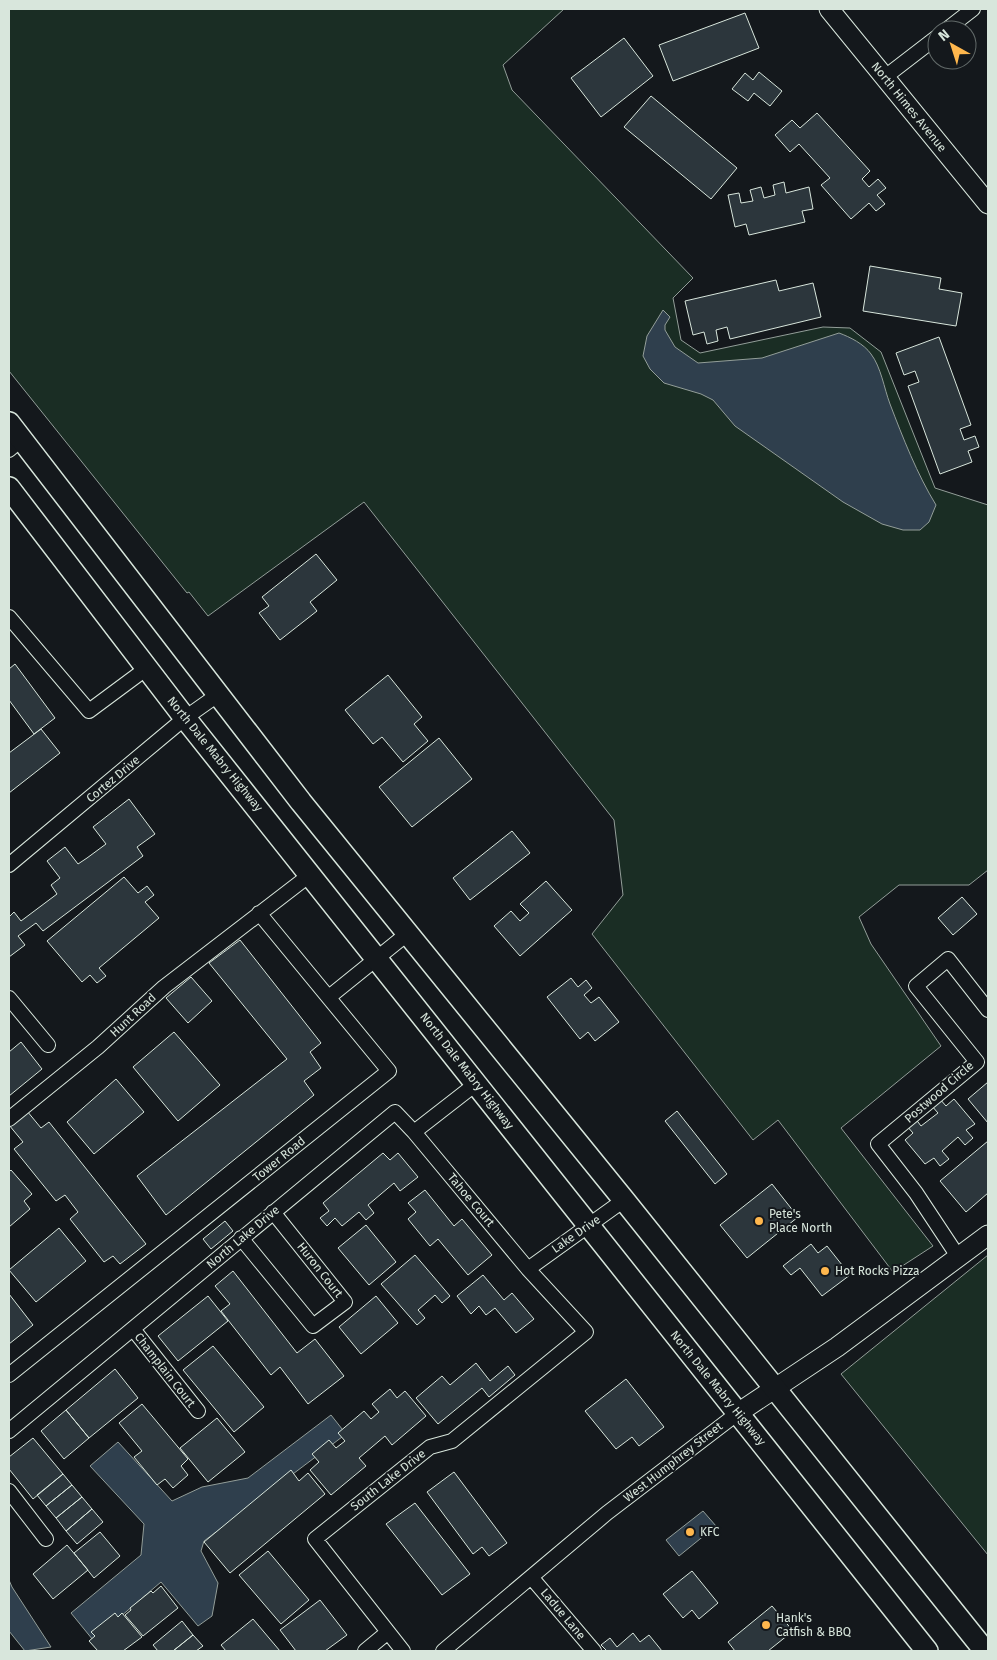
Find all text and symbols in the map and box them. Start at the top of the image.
north arrow [927,20,977,70]
text: N [935,26,953,45]
street label: North Himes Avenue [869,59,949,155]
street label: North Dale Mabry Highway [164,694,266,814]
street label: Cortez Drive [83,753,143,805]
street label: Hunt Road [107,990,159,1040]
street label: North Dale Mabry Highway [417,1010,517,1132]
street label: Postwood Circle [902,1058,976,1126]
street label: Tower Road [250,1134,308,1184]
street label: Tahoe Court [445,1170,498,1230]
street label: North Lake Drive [204,1202,282,1272]
place label: Pete's Place North [769,1207,832,1235]
street label: Lake Drive [549,1212,603,1256]
marker: Pete's Place North [753,1215,765,1227]
street label: Huron Court [294,1240,346,1301]
place label: Hot Rocks Pizza [835,1264,920,1278]
marker: Hot Rocks Pizza [819,1265,831,1277]
street label: North Dale Mabry Highway [667,1328,769,1448]
street label: Champlain Court [132,1330,199,1411]
street label: West Humphrey Street [621,1419,726,1505]
street label: South Lake Drive [348,1446,428,1514]
place label: KFC [700,1525,720,1539]
marker: KFC [684,1526,696,1538]
street label: Ladue Lane [538,1586,588,1642]
place label: Hank's Catfish & BBQ [776,1611,851,1639]
marker: Hank's Catfish & BBQ [760,1619,772,1631]

